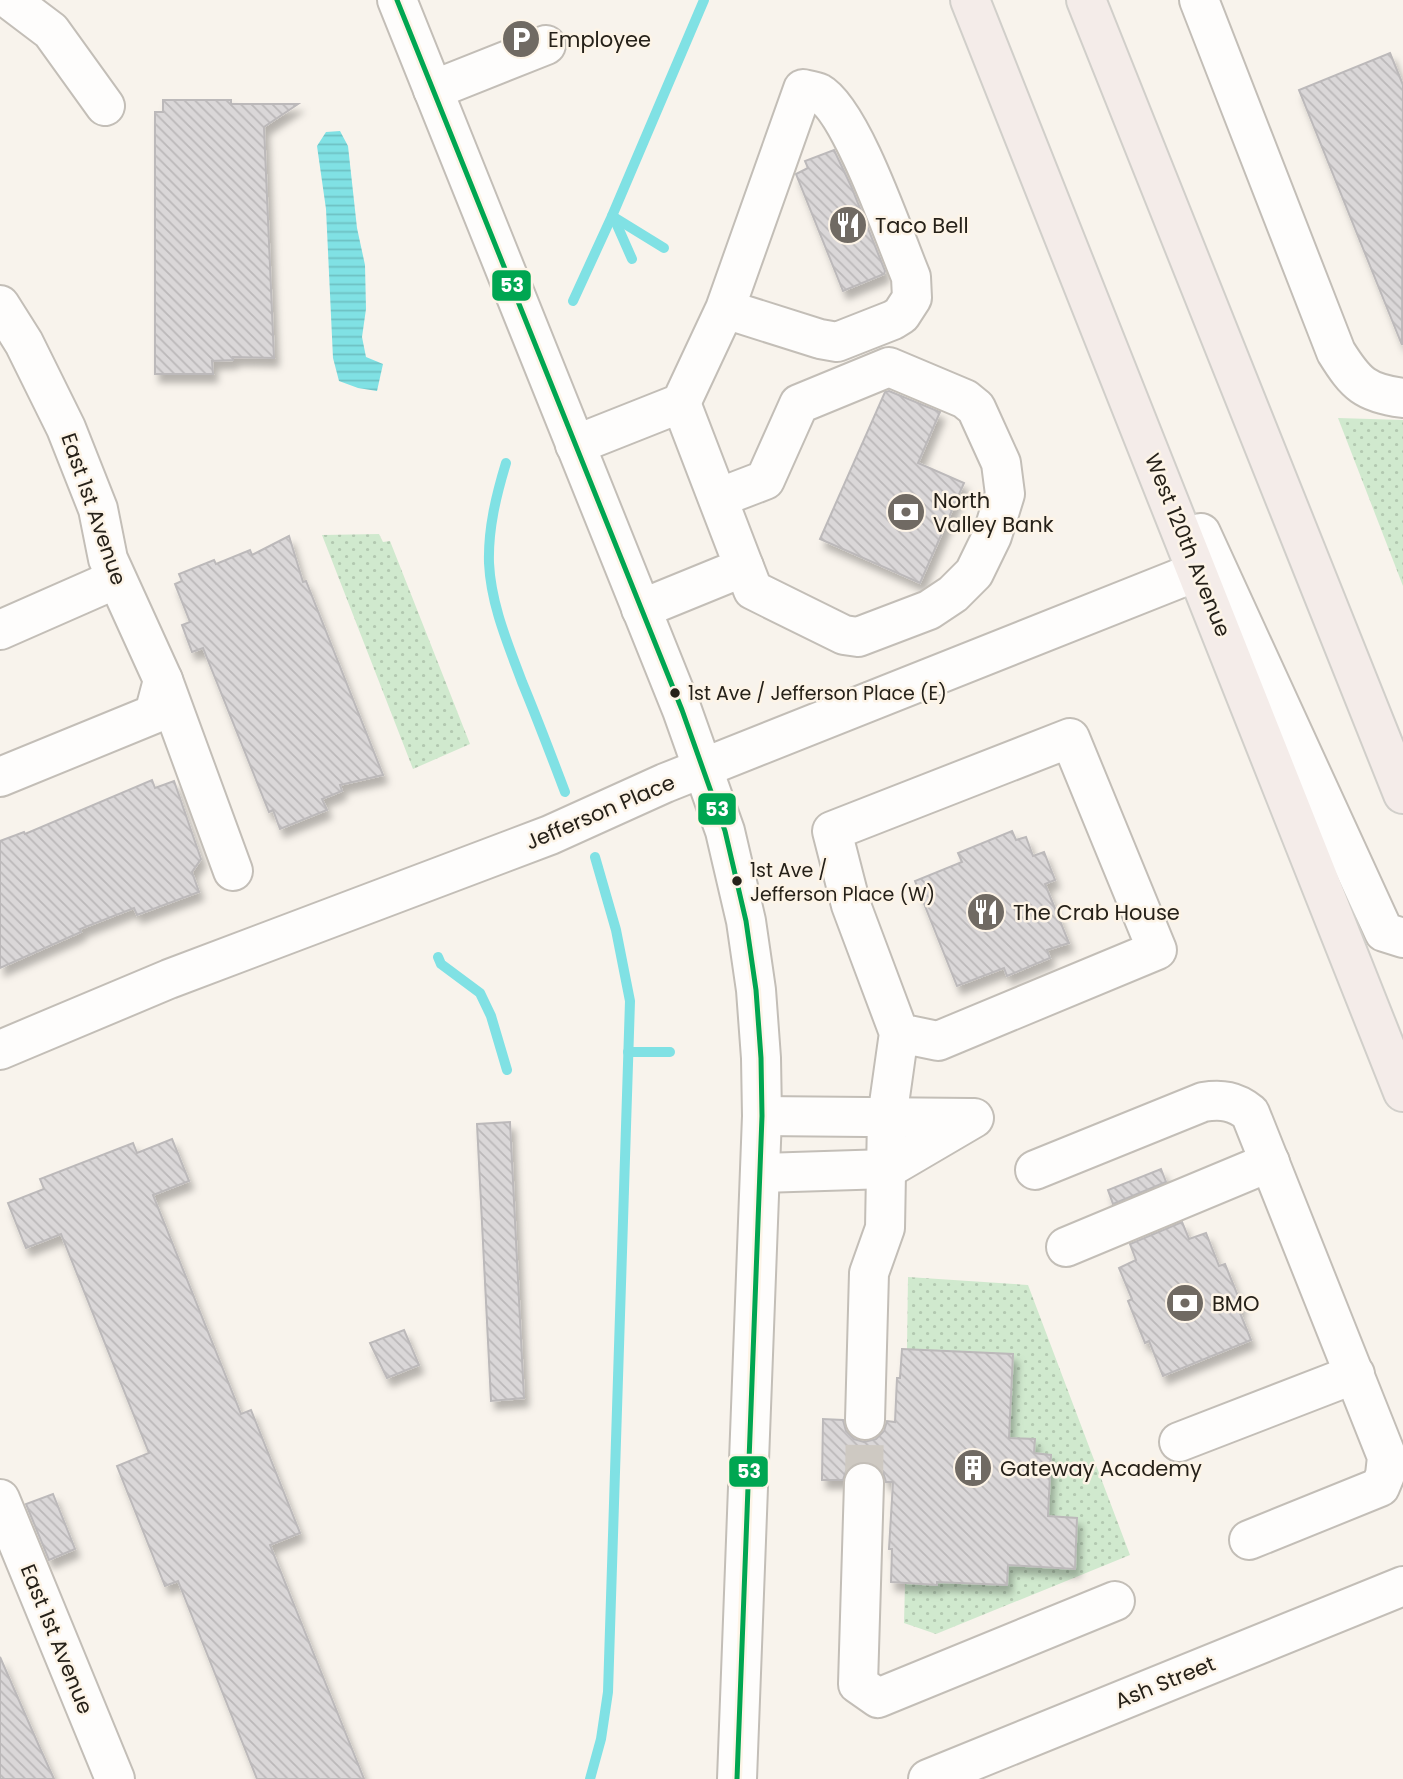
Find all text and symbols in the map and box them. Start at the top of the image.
parking icon: Employee [500,18,542,60]
place label: Employee [548,25,651,54]
restaurant icon: Taco Bell [827,204,869,246]
place label: Taco Bell [875,211,969,240]
line badge: 53 [491,269,532,302]
text: 53 [500,272,524,299]
street label: East 1st Avenue [54,429,134,589]
street label: West 120th Avenue [1138,449,1238,641]
place label: North Valley Bank [933,486,1054,539]
bank icon: North Valley Bank [885,491,927,533]
place label: 1st Ave / Jefferson Place (E) [688,680,947,707]
marker: 1st Ave / Jefferson Place (E) [668,686,682,700]
street label: Jefferson Place [521,767,679,857]
line badge: 53 [697,792,737,826]
text: 53 [705,796,729,823]
place label: 1st Ave / Jefferson Place (W) [750,857,935,908]
marker: 1st Ave / Jefferson Place (W) [730,874,744,888]
restaurant icon: The Crab House [965,891,1007,933]
place label: The Crab House [1013,898,1180,927]
bank icon: BMO [1164,1282,1206,1324]
place label: BMO [1212,1289,1259,1318]
building icon: Gateway Academy [952,1447,994,1489]
place label: Gateway Academy [1000,1454,1202,1483]
line badge: 53 [728,1455,769,1488]
text: 53 [737,1458,761,1485]
street label: East 1st Avenue [14,1560,100,1718]
street label: Ash Street [1111,1649,1219,1715]

